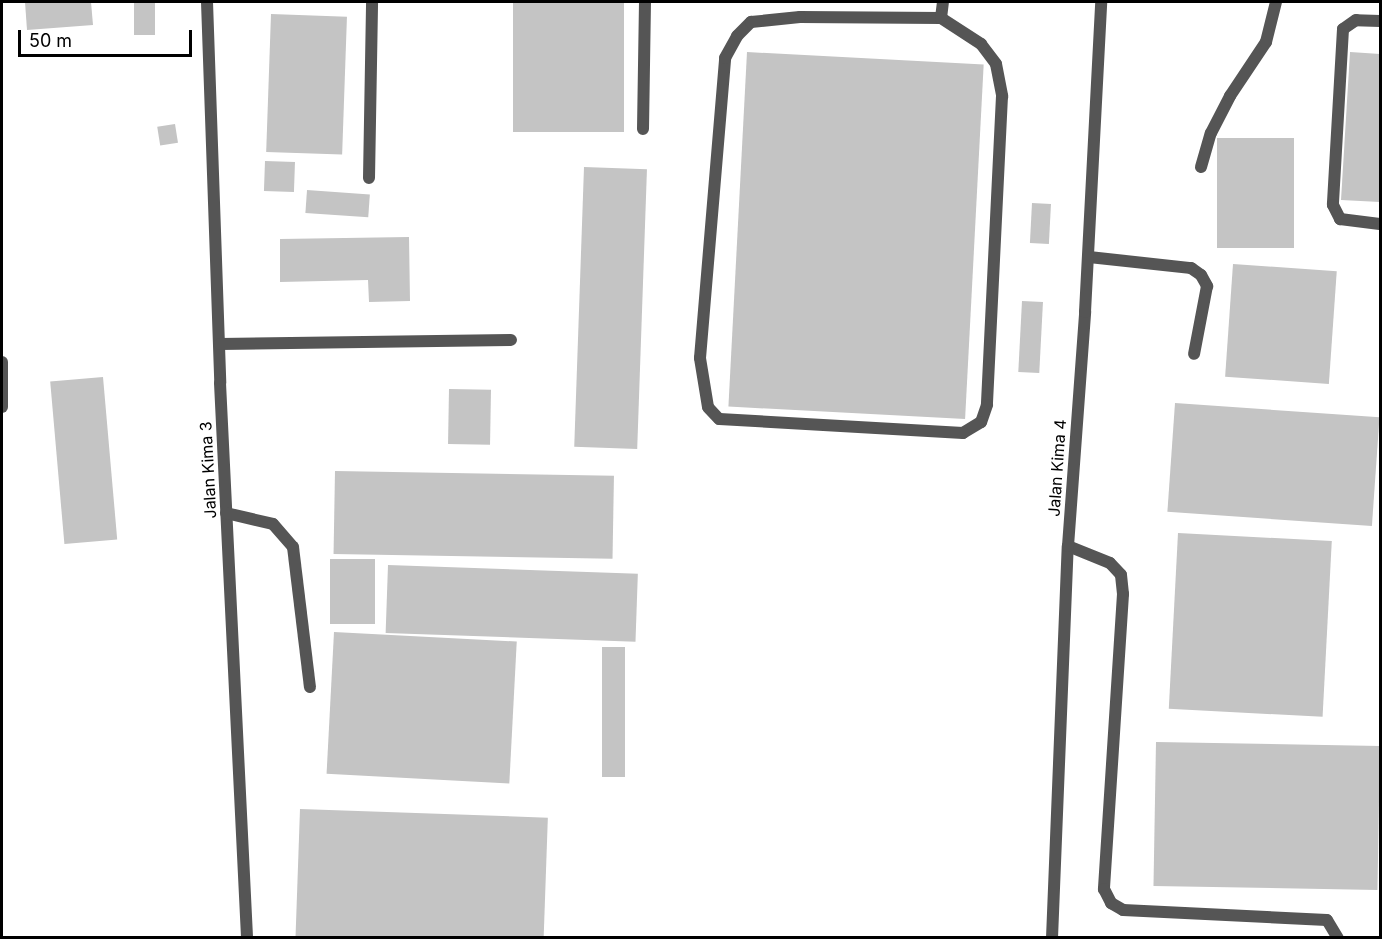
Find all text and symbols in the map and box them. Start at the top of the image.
scale bar [21,18,195,56]
text: 50 m [29,30,72,51]
street label: Jalan Kima 4 [1044,419,1070,517]
street label: Jalan Kima 3 [196,421,220,519]

